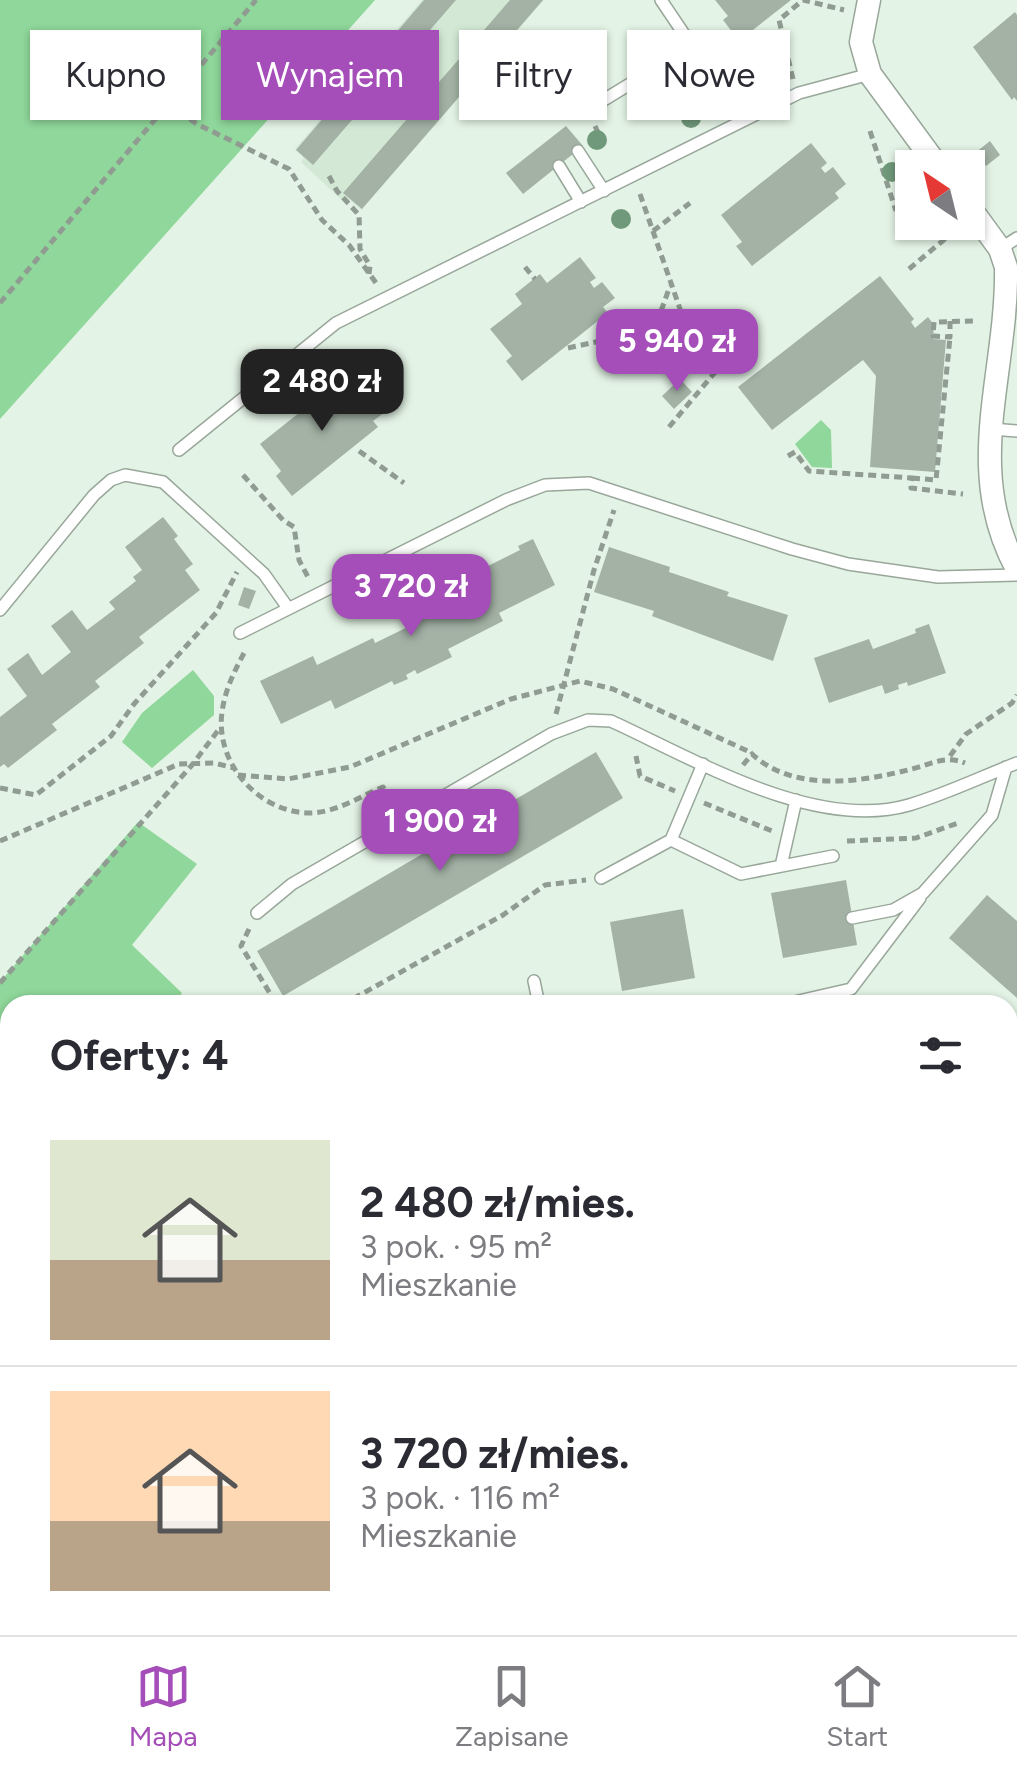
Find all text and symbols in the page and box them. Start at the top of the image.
chip: Kupno [30,30,201,120]
chip: Wynajem [221,30,439,120]
chip: Filtry [459,30,607,120]
chip: Nowe [627,30,790,120]
north arrow [895,150,985,240]
map controls [895,150,985,240]
pin: 5 940 zł [574,309,780,394]
text: 5 940 zł [618,322,736,360]
pin: 2 480 zł [219,349,425,434]
text: 2 480 zł [263,362,381,400]
pin: 3 720 zł [308,554,514,639]
text: 3 720 zł [354,567,468,605]
pin: 1 900 zł [337,789,543,874]
text: 1 900 zł [383,802,497,840]
icon: filters [913,1028,968,1083]
text: Oferty: 4 [50,1030,229,1081]
text: 2 480 zł/mies. [360,1177,635,1228]
icon: home [130,1180,250,1300]
text: 3 pok. · 95 m² [360,1228,552,1266]
text: Mieszkanie [360,1266,517,1304]
text: 3 720 zł/mies. [360,1428,629,1479]
icon: home [130,1431,250,1551]
text: 3 pok. · 116 m² [360,1479,560,1517]
text: Mieszkanie [360,1517,517,1555]
tab: Mapa [129,1659,198,1753]
tab: Zapisane [455,1659,569,1753]
tab: Start [826,1659,888,1753]

